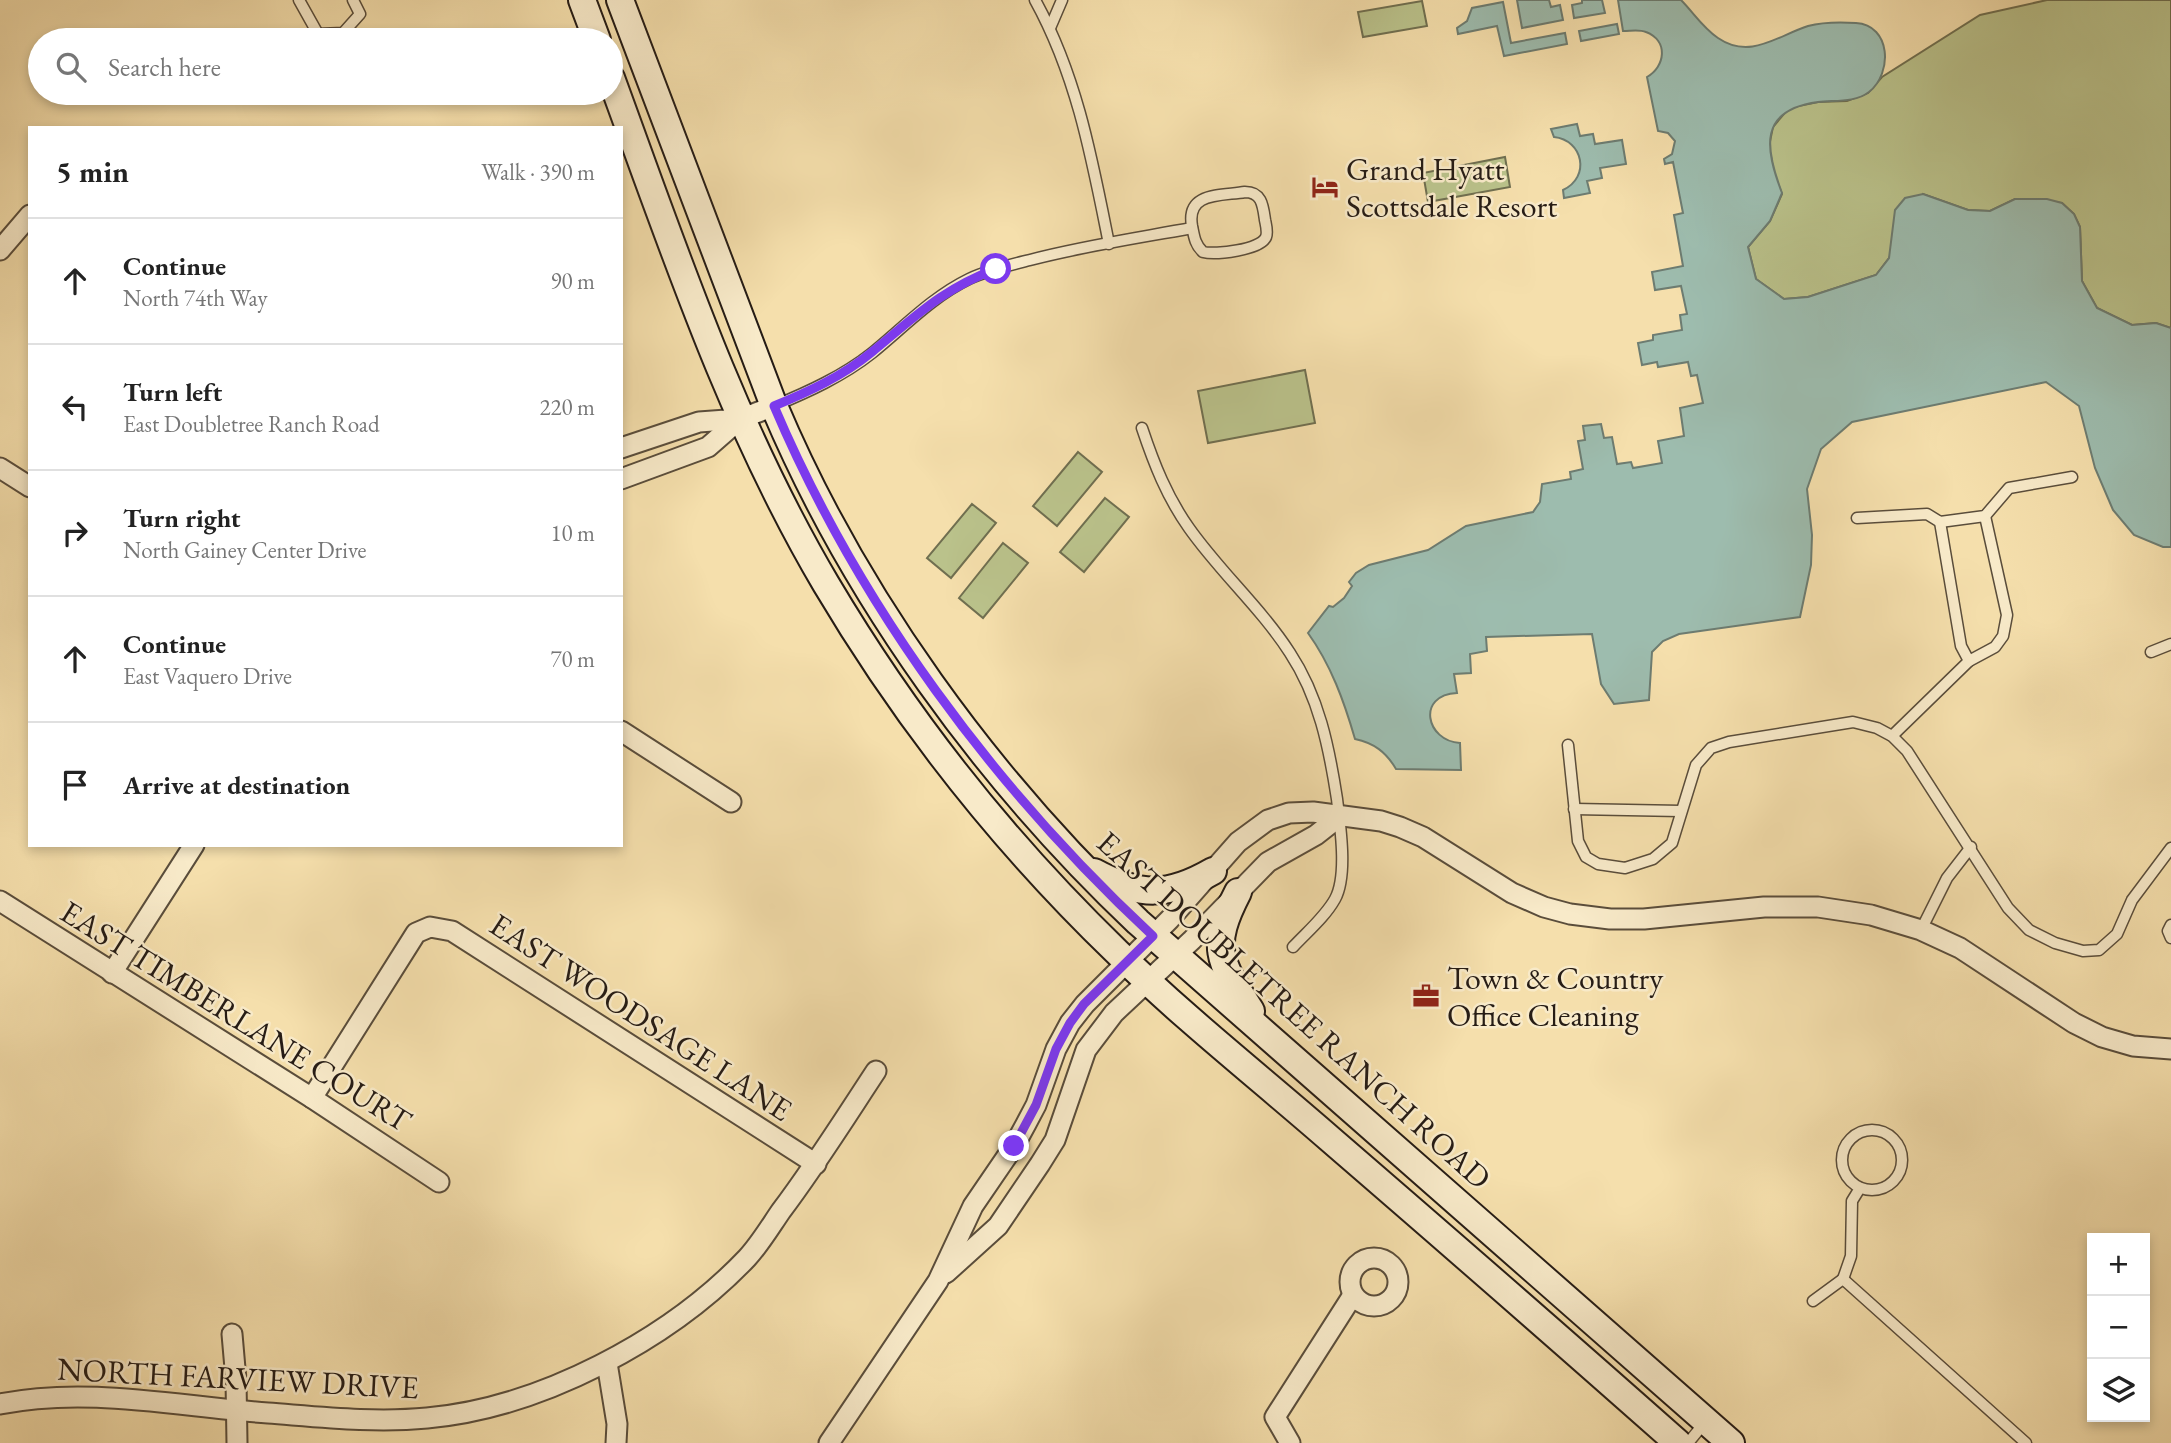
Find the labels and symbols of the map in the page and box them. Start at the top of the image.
place label: Grand Hyatt Scottsdale Resort [1346,148,1557,227]
hotel icon: Grand Hyatt Scottsdale Resort [1310,172,1340,202]
route start [980,253,1011,284]
street label: EAST DOUBLETREE RANCH ROAD [1088,822,1500,1198]
street label: EAST TIMBERLANE COURT [53,891,420,1142]
street label: EAST WOODSAGE LANE [482,903,800,1131]
place label: Town & Country Office Cleaning [1447,957,1664,1036]
office icon: Town & Country Office Cleaning [1411,981,1441,1011]
route end [998,1130,1029,1161]
street label: NORTH FARVIEW DRIVE [56,1348,420,1408]

